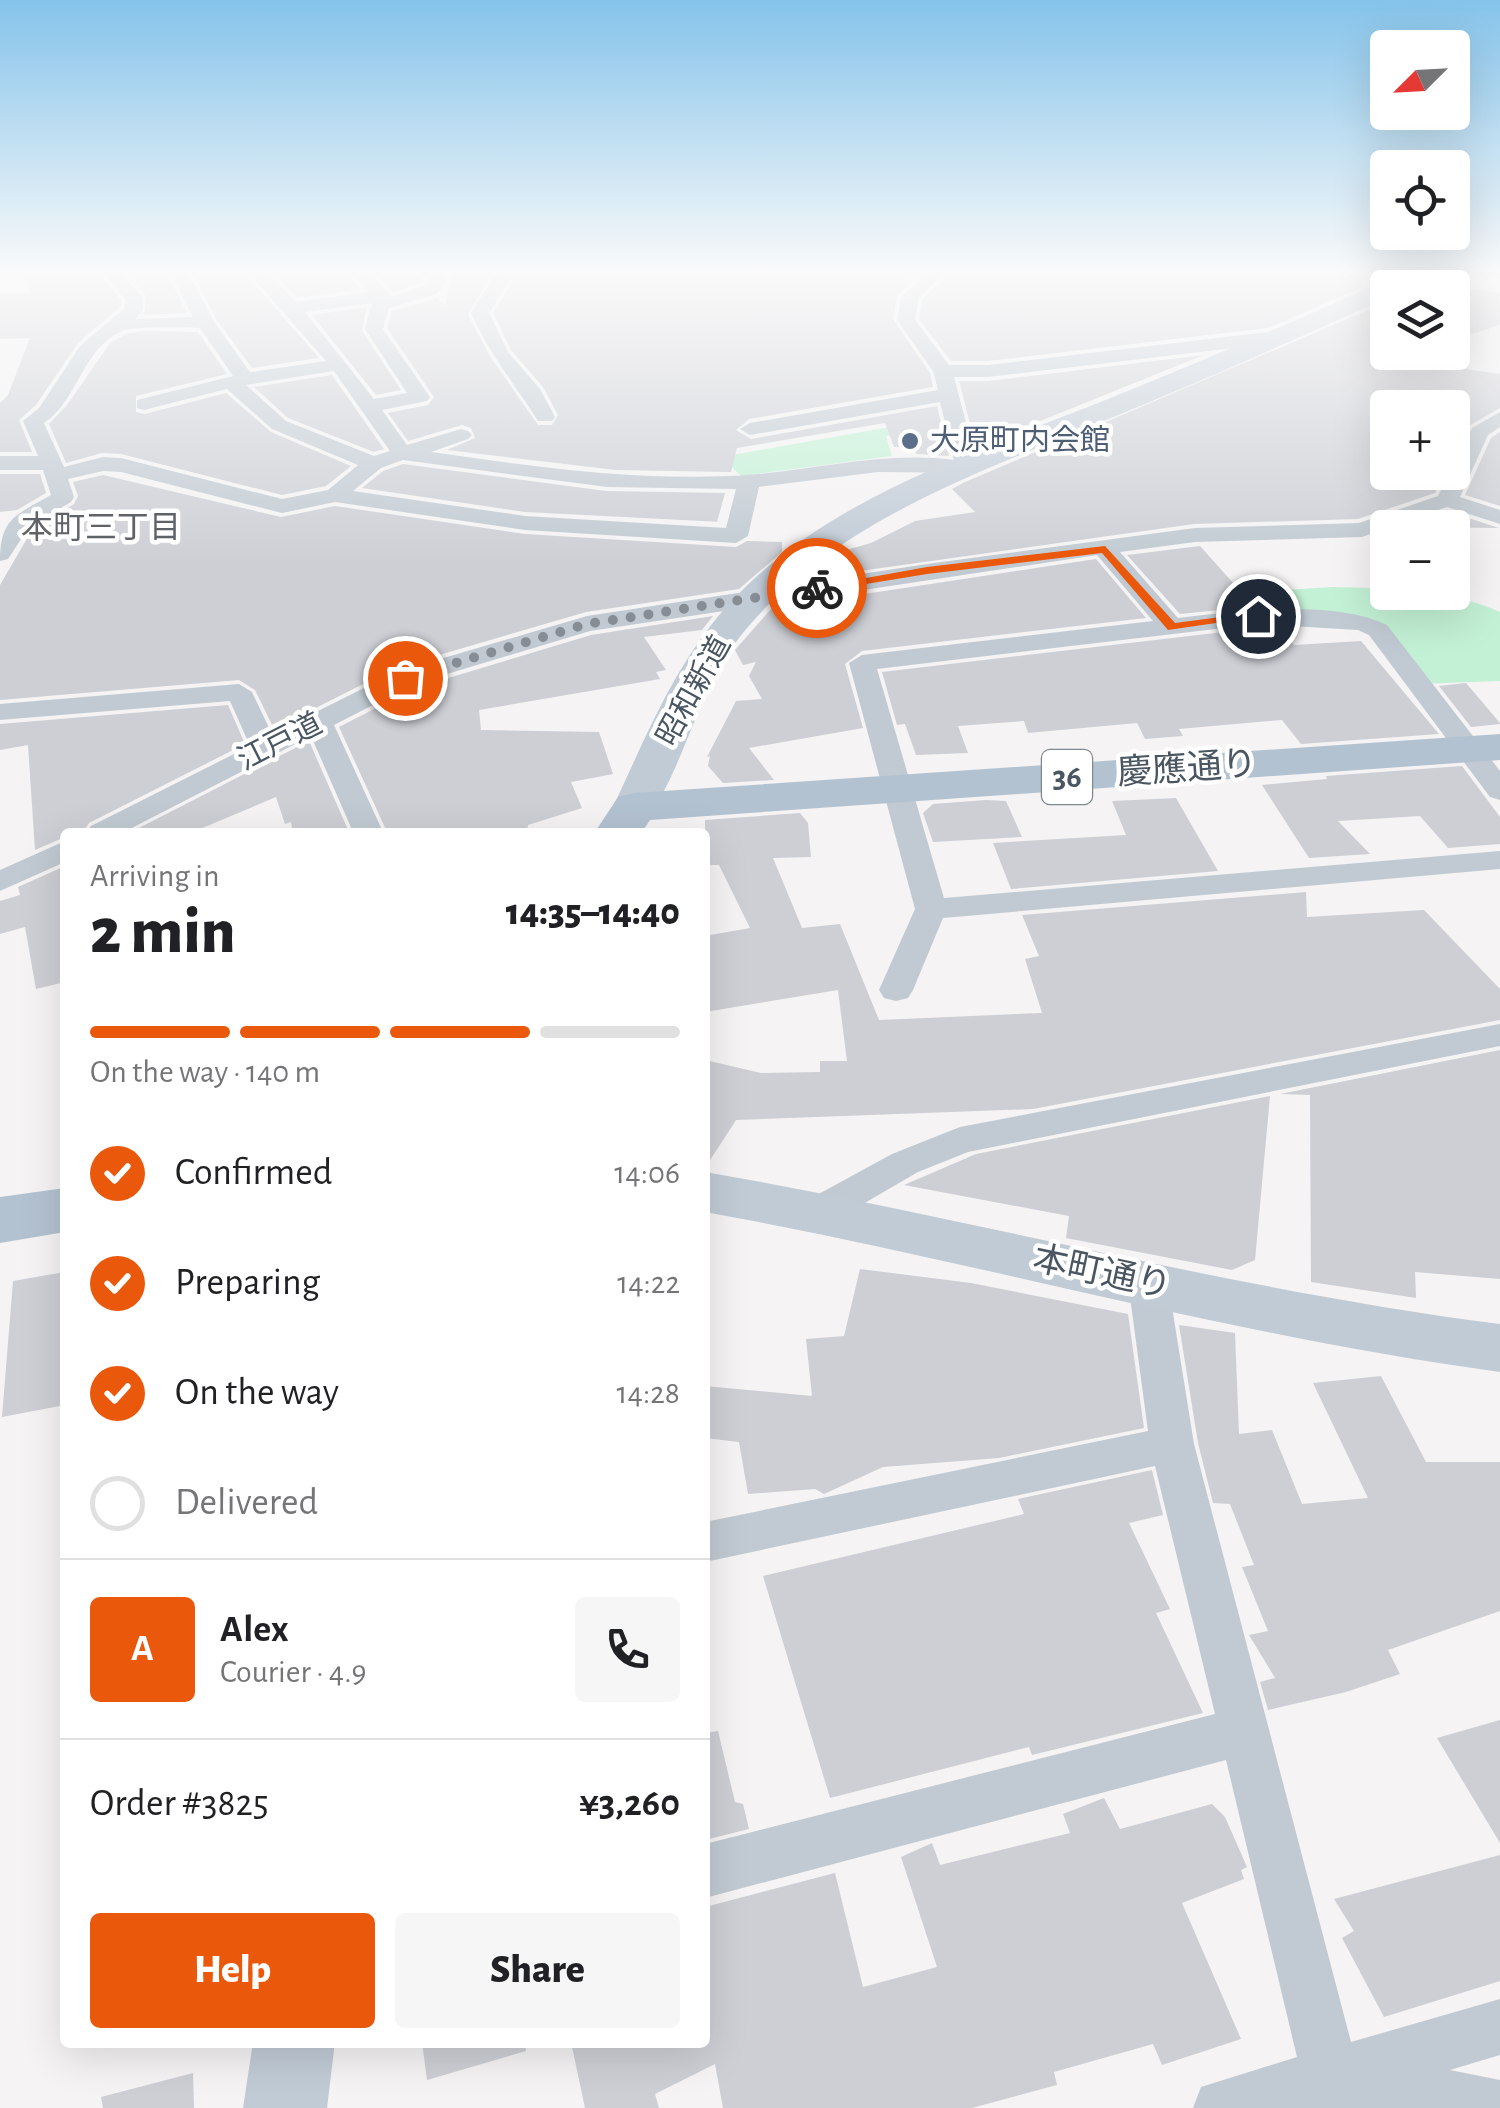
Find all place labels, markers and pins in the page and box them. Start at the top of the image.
place label: 大原町内会館 [930,424,1110,456]
marker: 大原町内会館 [899,430,921,452]
pin [1216,574,1301,659]
pin [363,636,448,721]

